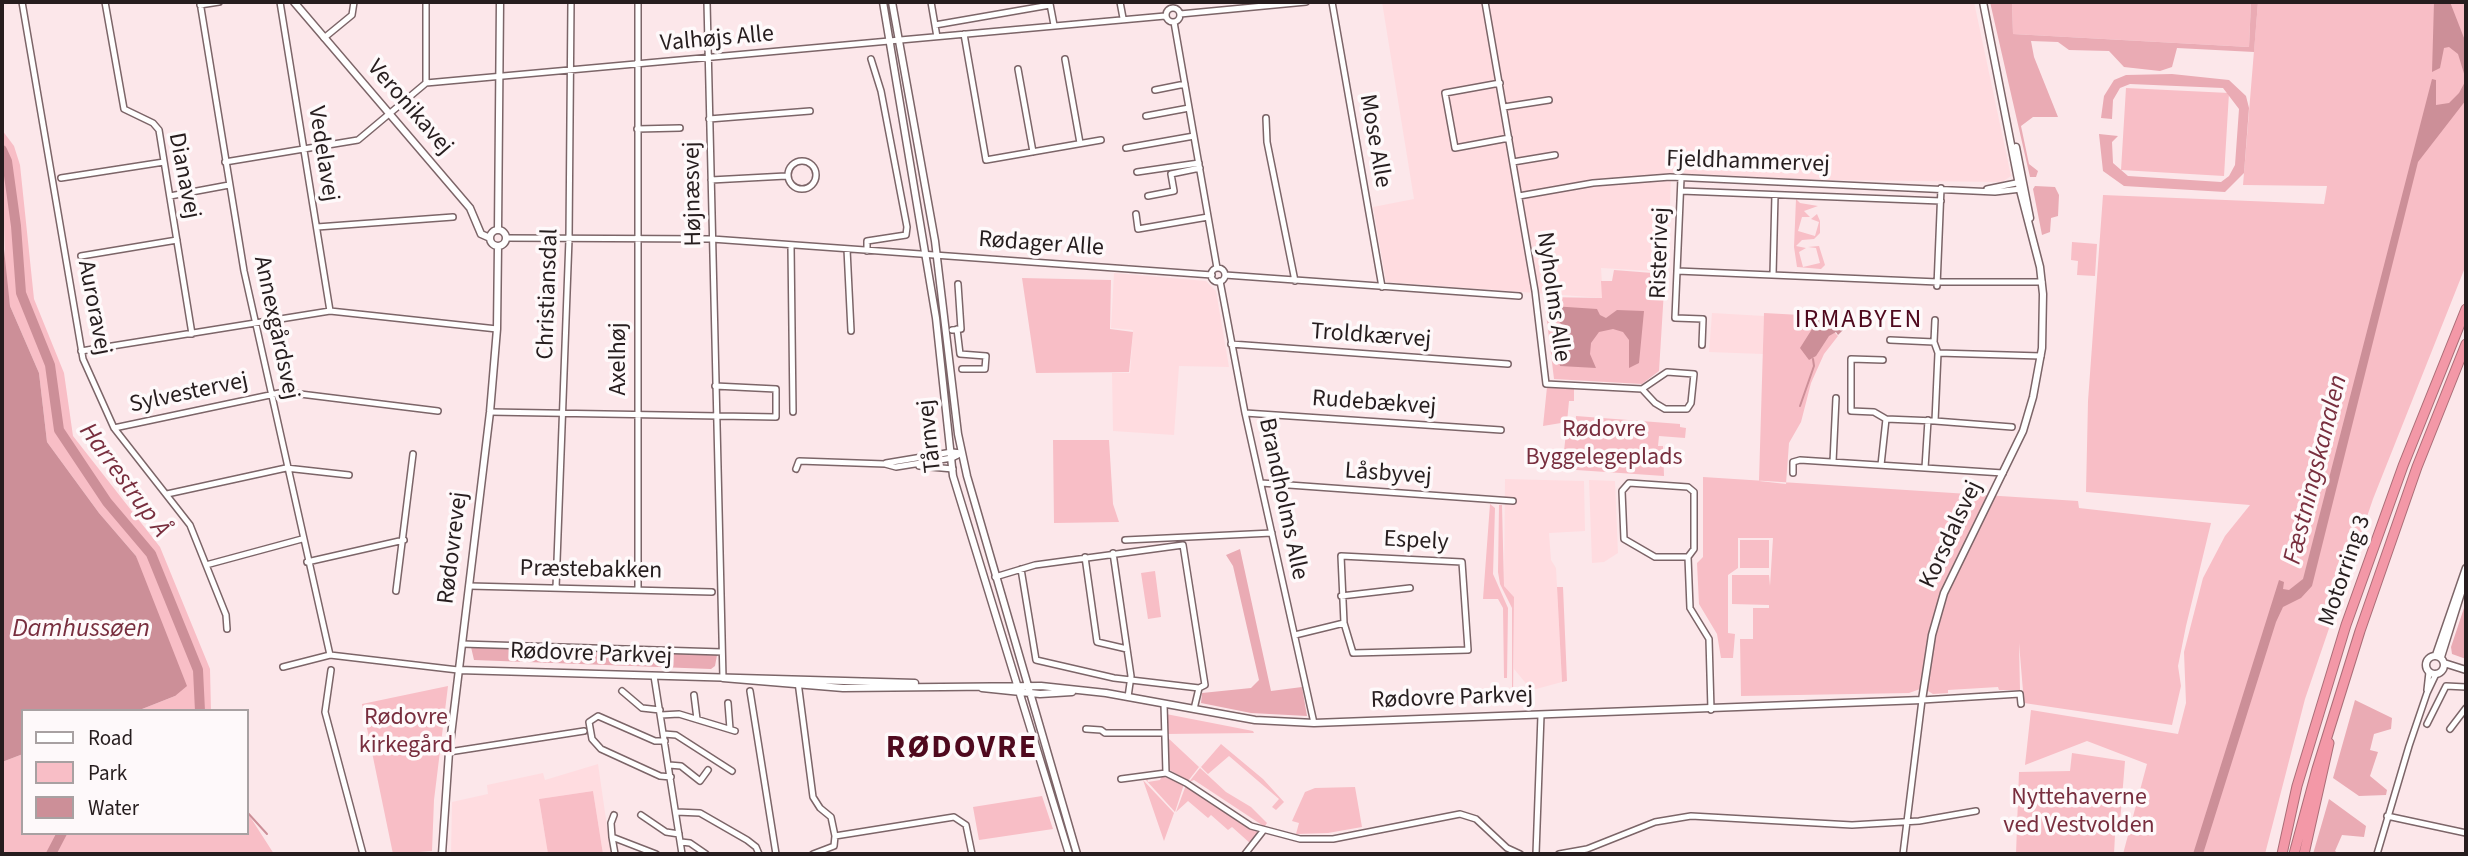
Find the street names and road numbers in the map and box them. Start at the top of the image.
street label: Valhøjs Alle [659,21,775,59]
street label: Veronikavej [360,55,458,161]
street label: Mose Alle [1352,92,1396,190]
street label: Vedelavej [300,104,344,204]
street label: Dianavej [161,131,205,221]
street label: Højnæsvej [679,141,709,247]
street label: Fjeldhammervej [1666,146,1830,180]
street label: Risterivej [1645,207,1677,299]
street label: Rødager Alle [977,226,1105,264]
street label: Christiansdal [532,228,566,360]
street label: Nyholms Alle [1529,230,1575,364]
street label: Annexgårdsvej [246,254,304,402]
street label: Auroravej [70,258,116,358]
street label: Troldkærvej [1310,318,1432,356]
street label: Axelhøj [606,322,634,396]
street label: Sylvestervej [127,367,251,421]
street label: Rudebækvej [1311,385,1437,423]
street label: Tårnvej [913,398,949,474]
street label: Brandholms Alle [1251,416,1313,582]
street label: Låsbyvej [1344,458,1432,492]
street label: Korsdalsvej [1915,477,1989,593]
street label: Rødovrevej [433,490,475,606]
street label: Motorring 3 [2314,512,2378,630]
street label: Espely [1383,526,1449,558]
street label: Præstebakken [519,555,663,587]
street label: Rødovre Parkvej [509,638,673,672]
street label: Rødovre Parkvej [1370,682,1534,716]

